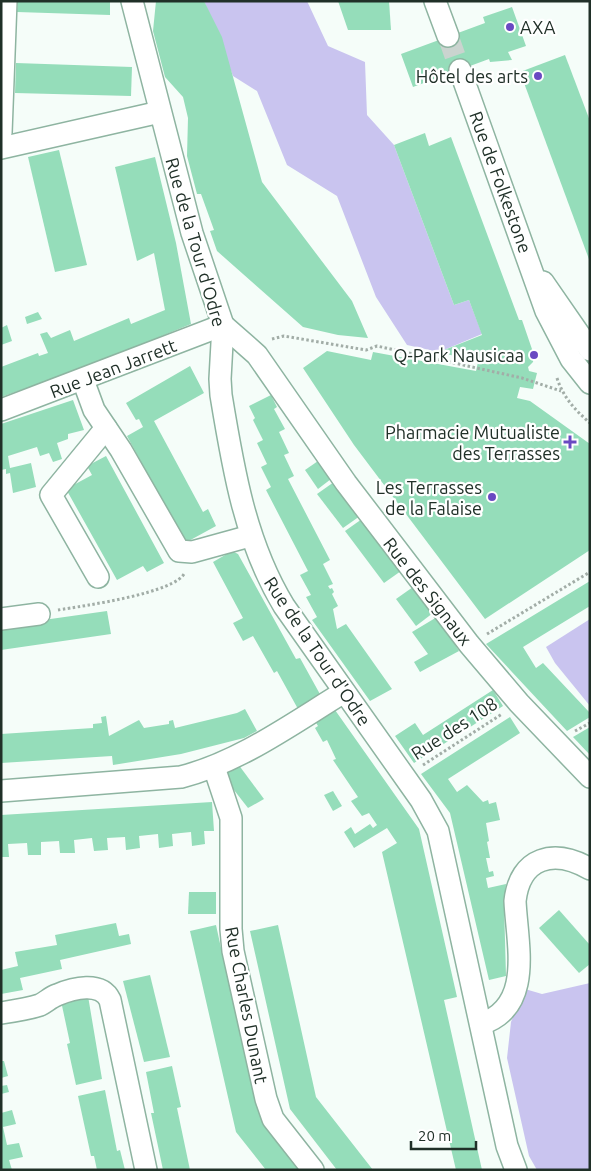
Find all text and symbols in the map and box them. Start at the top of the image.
place label: AXA [520,17,556,37]
marker: AXA [504,21,516,33]
place label: Hôtel des arts [416,66,528,86]
marker: Hôtel des arts [532,70,544,82]
street label: Rue de Folkestone [466,108,536,256]
street label: Rue de la Tour d'Odre [162,155,230,329]
street label: Rue Jean Jarrett [47,335,179,401]
place label: Q-Park Nausicaa [394,345,524,366]
marker: Q-Park Nausicaa [528,349,540,361]
place label: Pharmacie Mutualiste des Terrasses [385,422,560,463]
marker: Pharmacie Mutualiste des Terrasses [564,436,576,448]
place label: Les Terrasses de la Falaise [376,477,482,518]
marker: Les Terrasses de la Falaise [486,491,498,503]
street label: Rue des Signaux [380,533,476,649]
street label: Rue de la Tour d'Odre [261,573,375,729]
street label: Rue des 108 [407,693,501,763]
street label: Rue Charles Dunant [222,925,272,1085]
scale bar [411,1118,476,1150]
text: 20 m [418,1127,451,1144]

